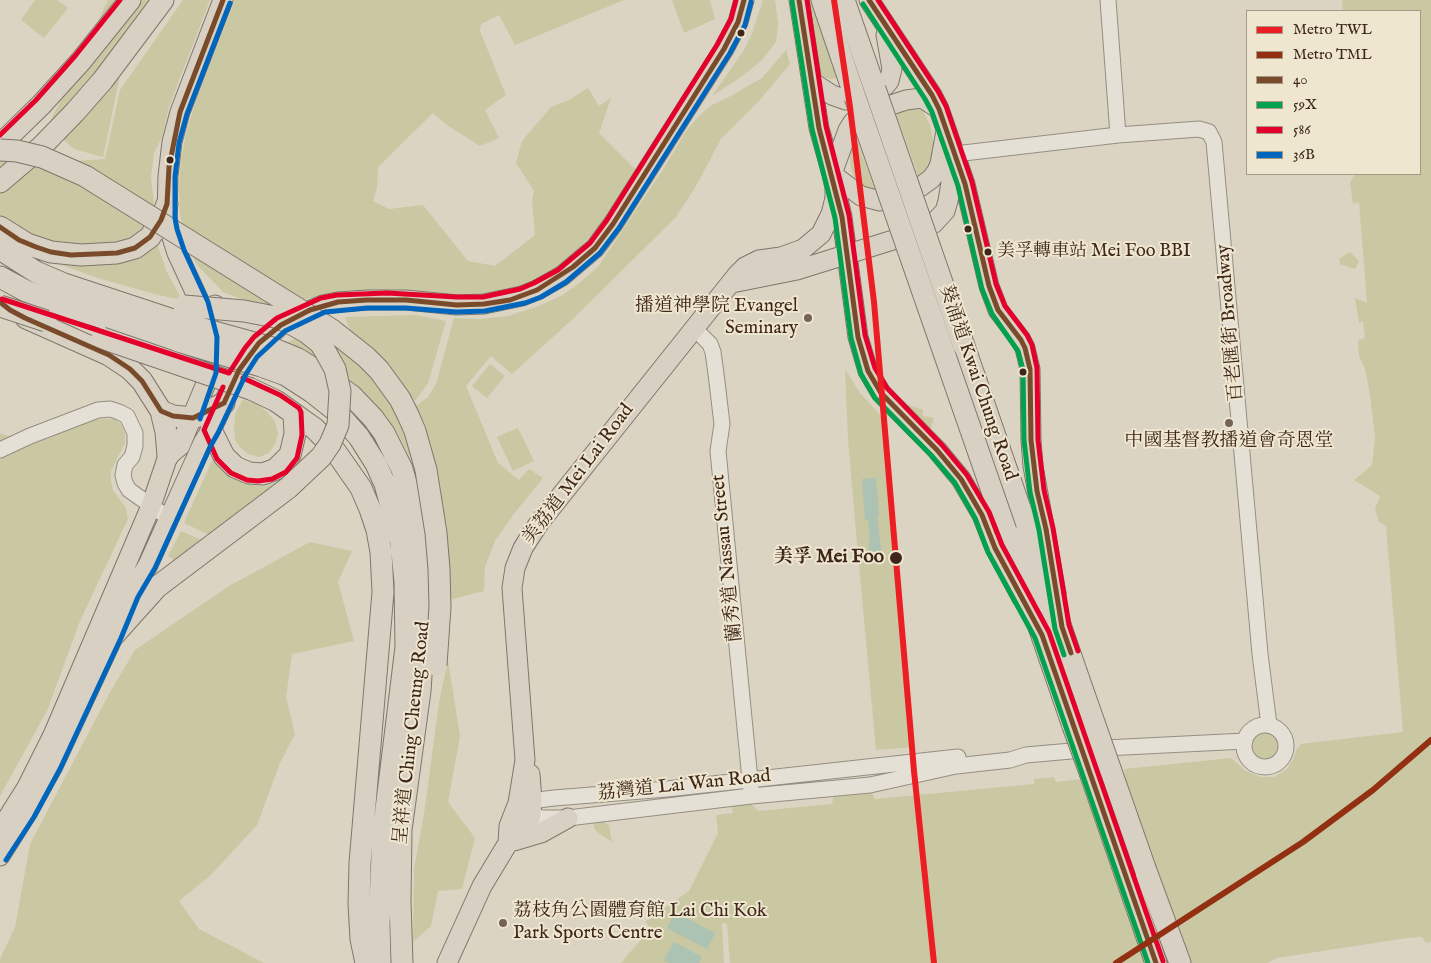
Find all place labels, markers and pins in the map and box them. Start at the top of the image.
unlabelled marker [736,28,746,38]
unlabelled marker [165,155,175,165]
unlabelled marker [963,224,973,234]
place label: 美孚轉車站 Mei Foo BBI [997,241,1191,263]
marker: 美孚轉車站 Mei Foo BBI [983,247,993,257]
place label: 播道神學院 Evangel Seminary [635,296,798,340]
marker: 播道神學院 Evangel Seminary [802,312,814,324]
unlabelled marker [1018,367,1028,377]
marker: 中國基督教播道會奇恩堂 [1223,417,1235,429]
place label: 中國基督教播道會奇恩堂 [1125,431,1333,453]
place label: 美孚 Mei Foo [774,547,884,569]
marker: 美孚 Mei Foo [888,550,904,566]
place label: 荔枝角公園體育館 Lai Chi Kok Park Sports Centre [513,901,767,945]
marker: 荔枝角公園體育館 Lai Chi Kok Park Sports Centre [497,917,509,929]

